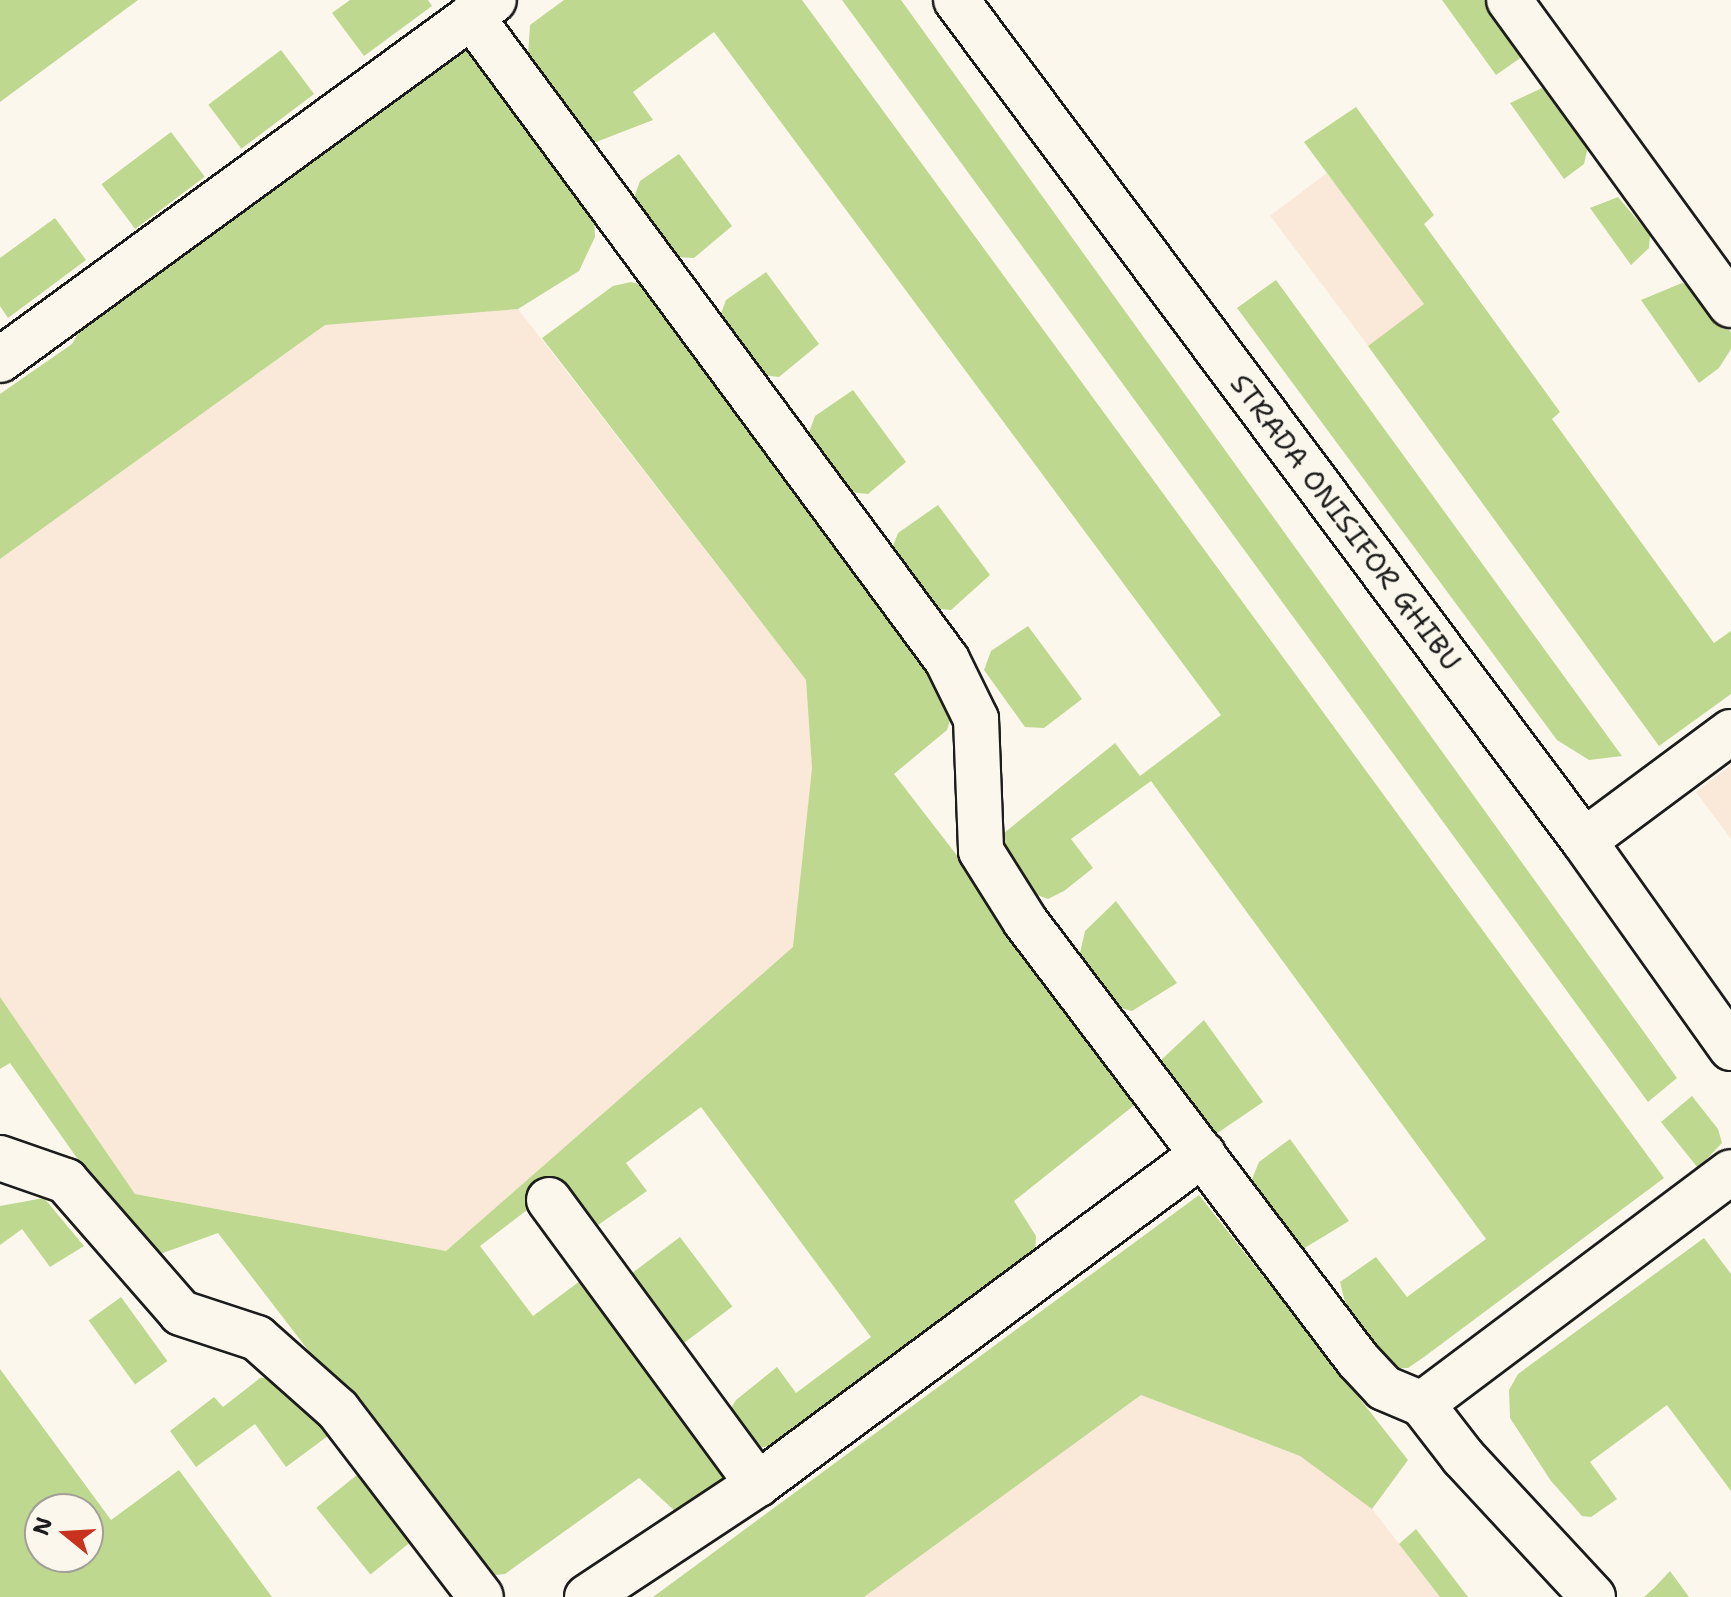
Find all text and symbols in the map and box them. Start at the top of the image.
street label: STRADA ONISIFOR GHIBU [1223,367,1469,677]
north arrow [24,1493,104,1573]
text: N [26,1513,59,1539]

